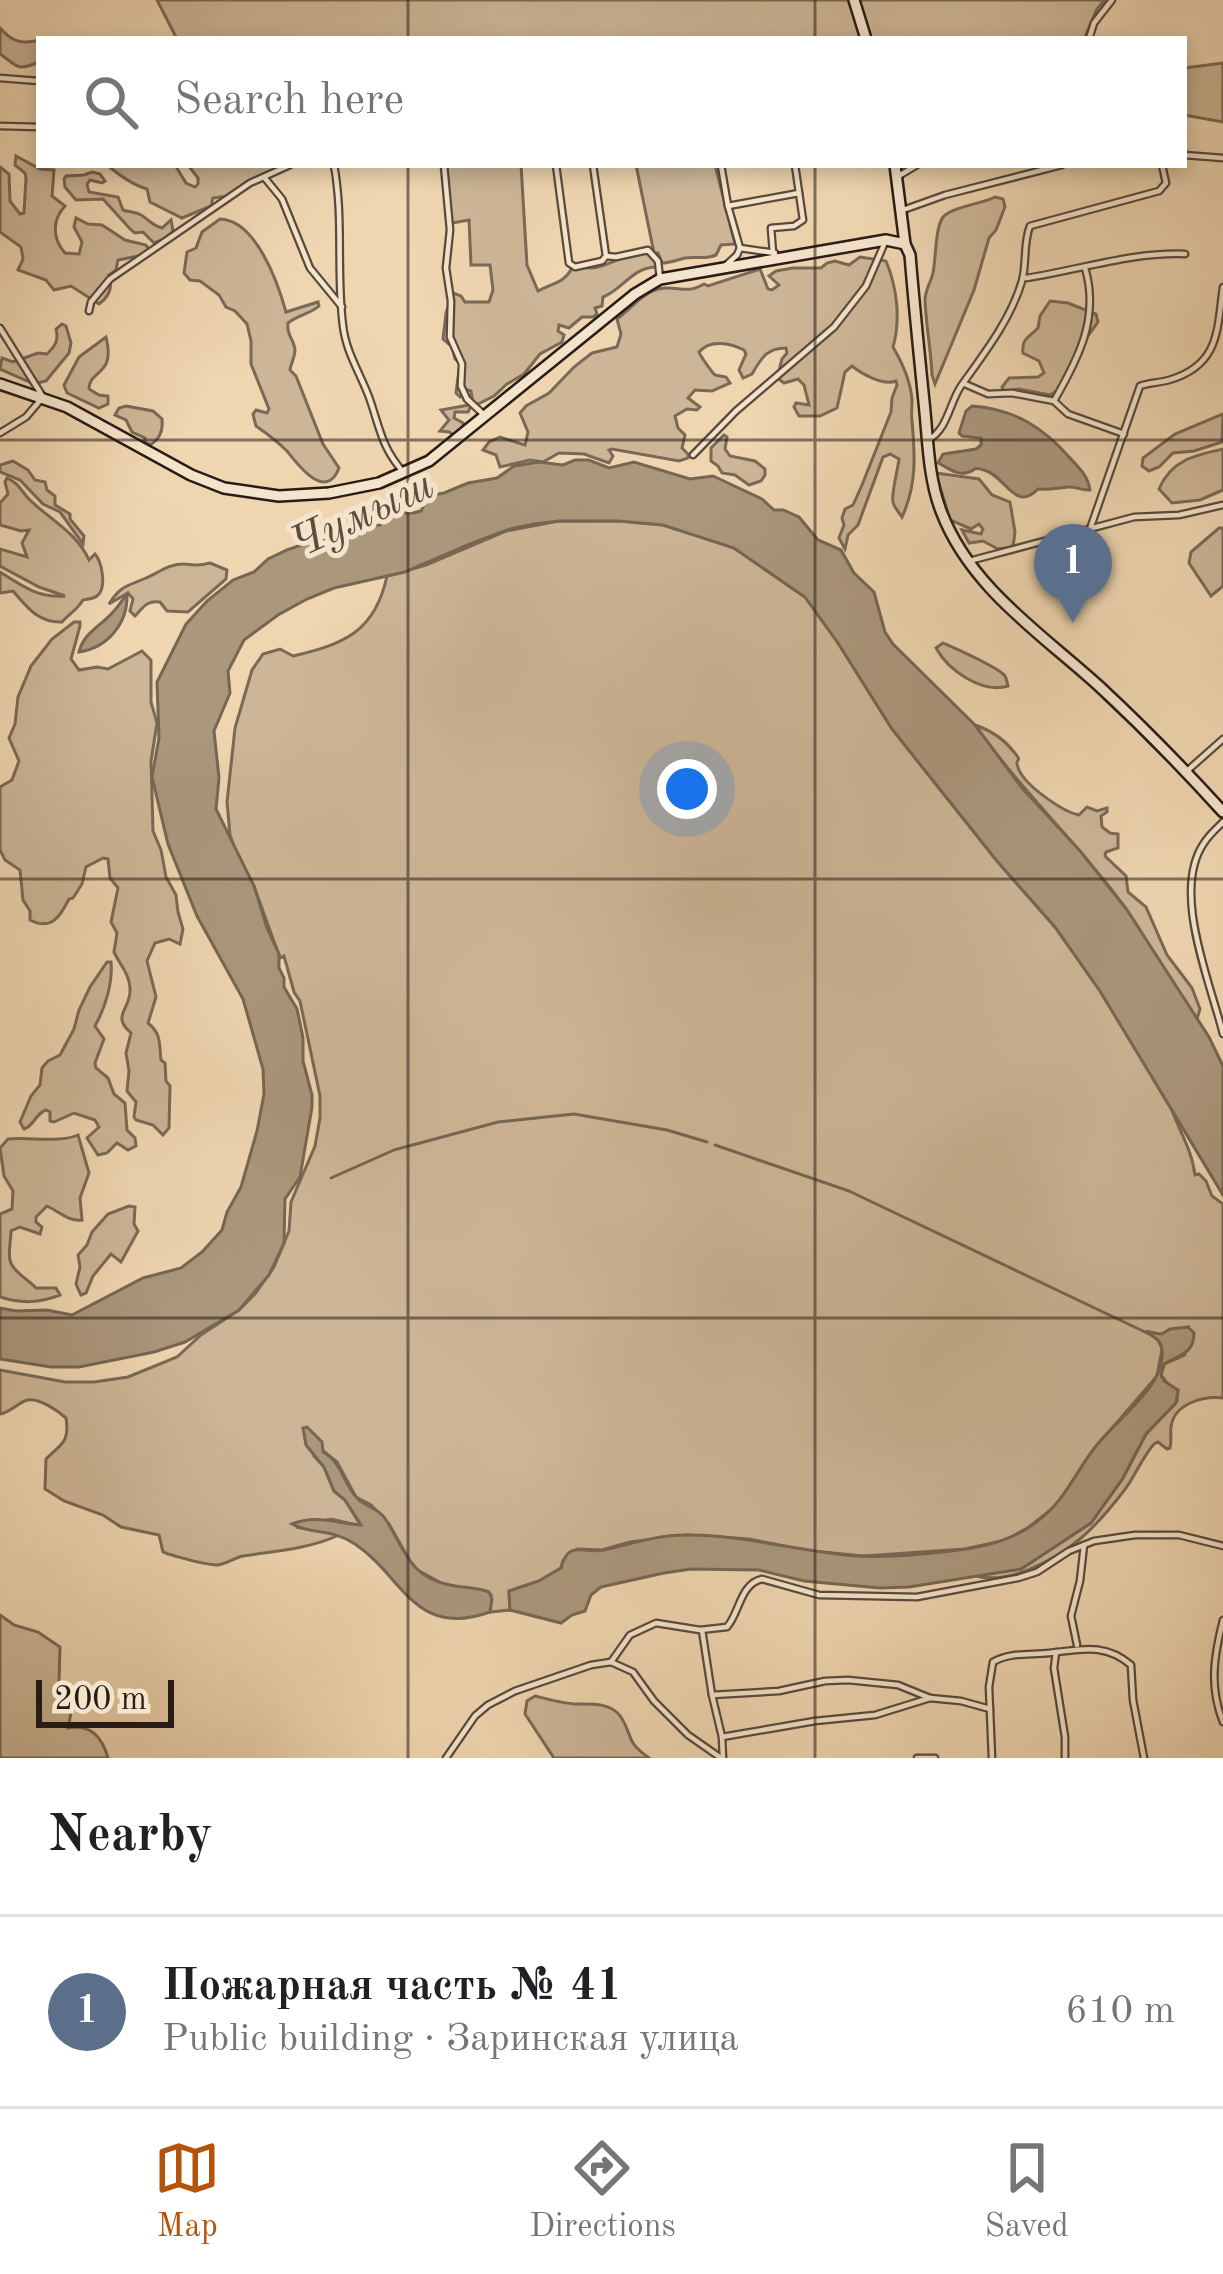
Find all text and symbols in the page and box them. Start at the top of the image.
search box [36,36,1187,168]
icon: search [78,69,144,135]
text: Search here [174,79,404,124]
water label: Чумыш [284,463,442,569]
pin: 1 [1034,524,1112,623]
your location [657,759,717,819]
scale bar [36,1674,174,1727]
text: 200 m [54,1684,147,1717]
text: Nearby [48,1811,213,1862]
text: Пожарная часть № 41 [162,1965,622,2010]
text: 1 [76,1992,98,2031]
text: 610 m [1065,1992,1175,2031]
text: Public building · Заринская улица [162,2020,739,2059]
tab: Map [154,2135,220,2248]
tab: Directions [529,2135,676,2248]
tab: Saved [985,2135,1069,2248]

